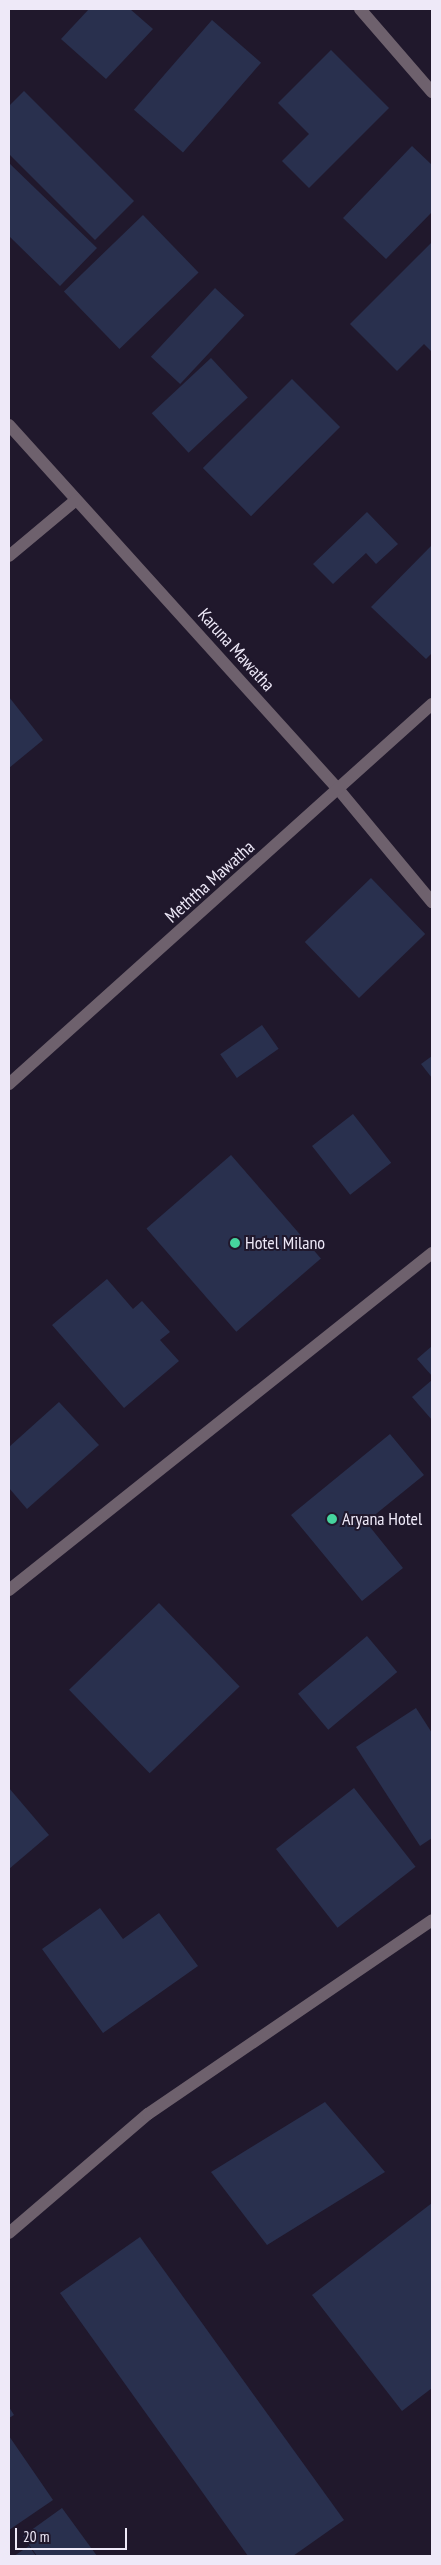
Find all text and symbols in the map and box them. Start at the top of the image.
street label: Karuna Mawatha [193,604,279,696]
street label: Meththa Mawatha [161,836,259,928]
place label: Hotel Milano [245,1232,325,1254]
marker: Hotel Milano [229,1237,241,1249]
place label: Aryana Hotel [342,1508,422,1530]
marker: Aryana Hotel [326,1513,338,1525]
scale bar [18,2518,130,2550]
text: 20 m [23,2527,49,2546]

